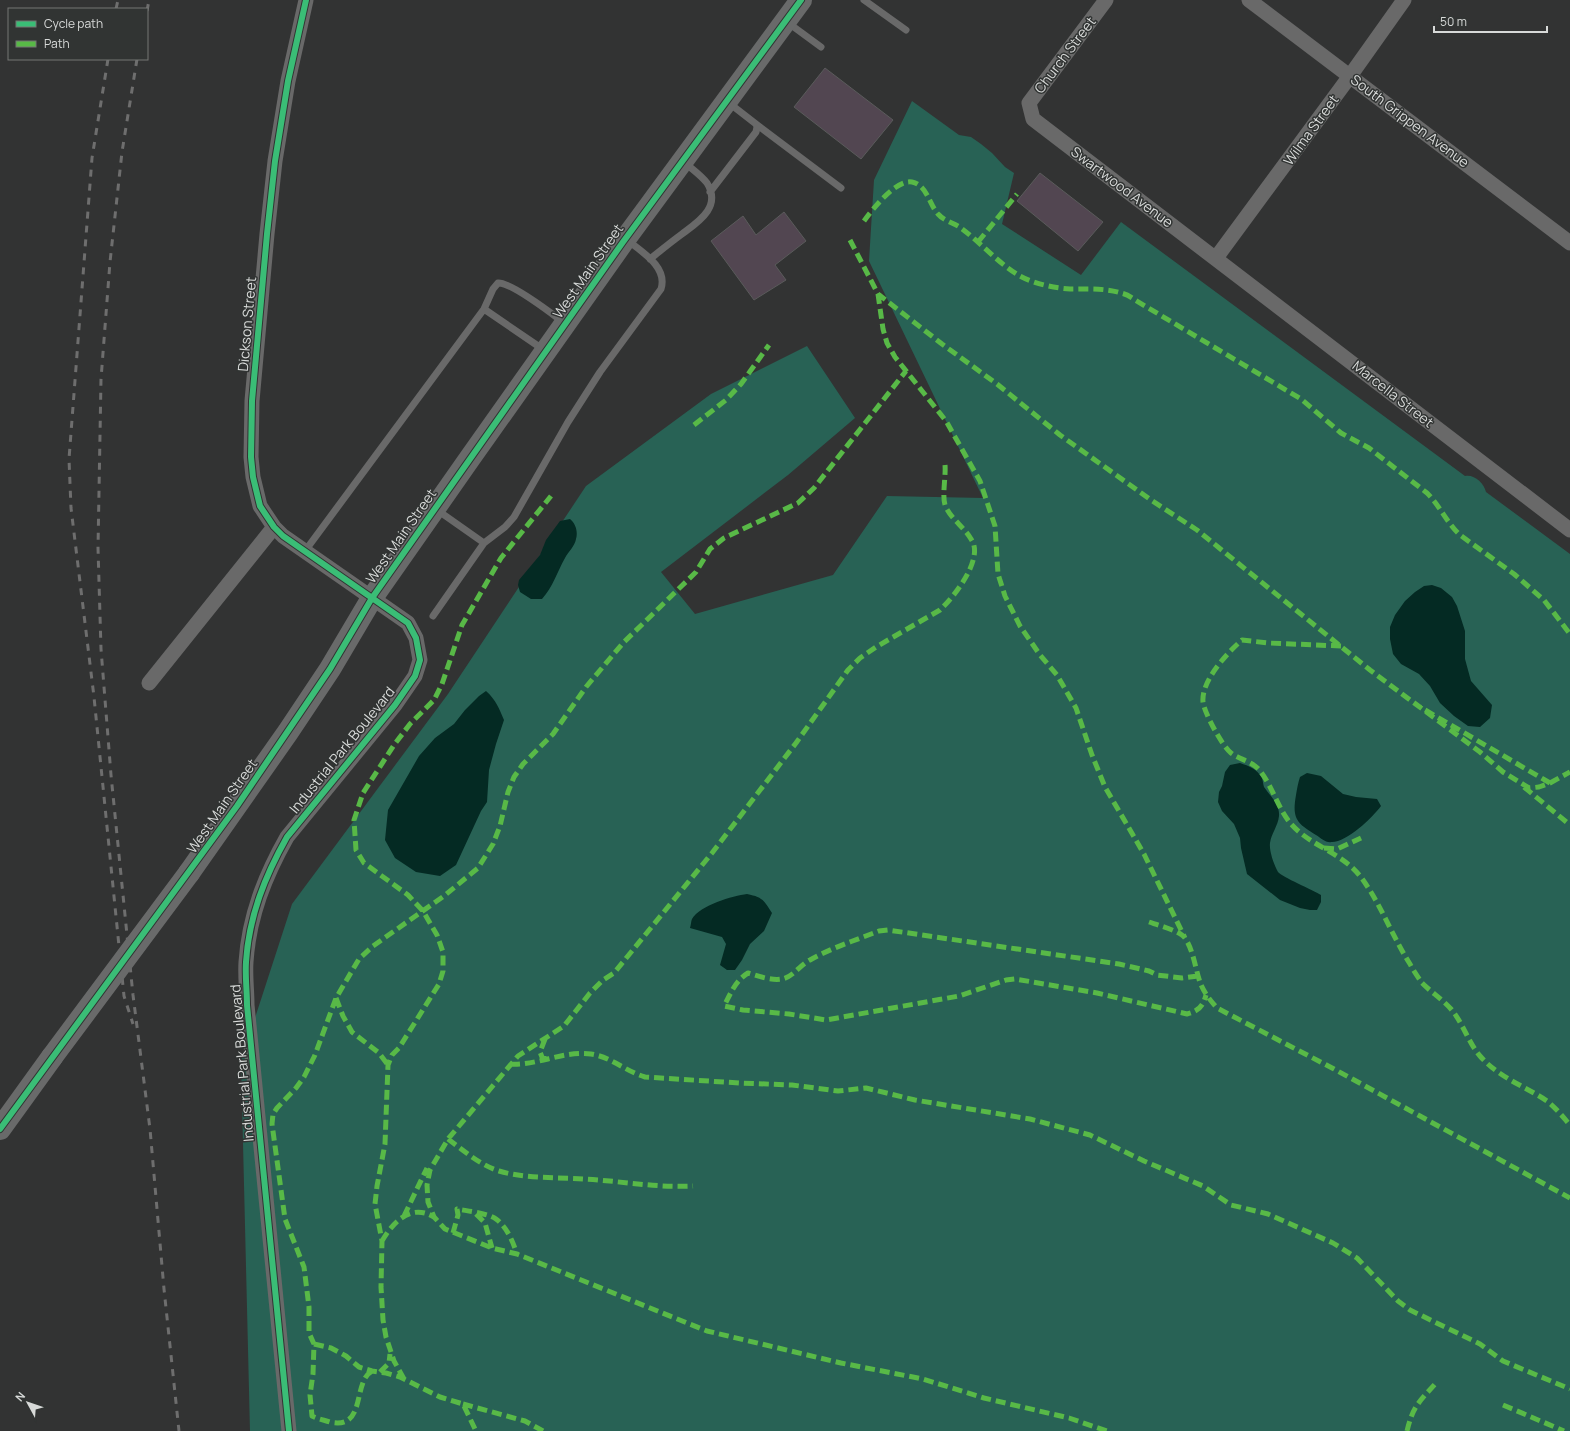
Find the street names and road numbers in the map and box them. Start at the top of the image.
street label: Church Street [1029,12,1100,97]
street label: South Grippen Avenue [1347,70,1473,171]
street label: Wilma Street [1279,90,1343,169]
street label: Swartwood Avenue [1067,142,1177,231]
street label: West Main Street [548,219,627,322]
street label: Dickson Street [233,275,260,372]
street label: Marcella Street [1349,356,1438,432]
street label: West Main Street [361,484,440,587]
street label: Industrial Park Boulevard [285,682,399,817]
street label: West Main Street [182,754,261,857]
street label: Industrial Park Boulevard [225,984,258,1143]

